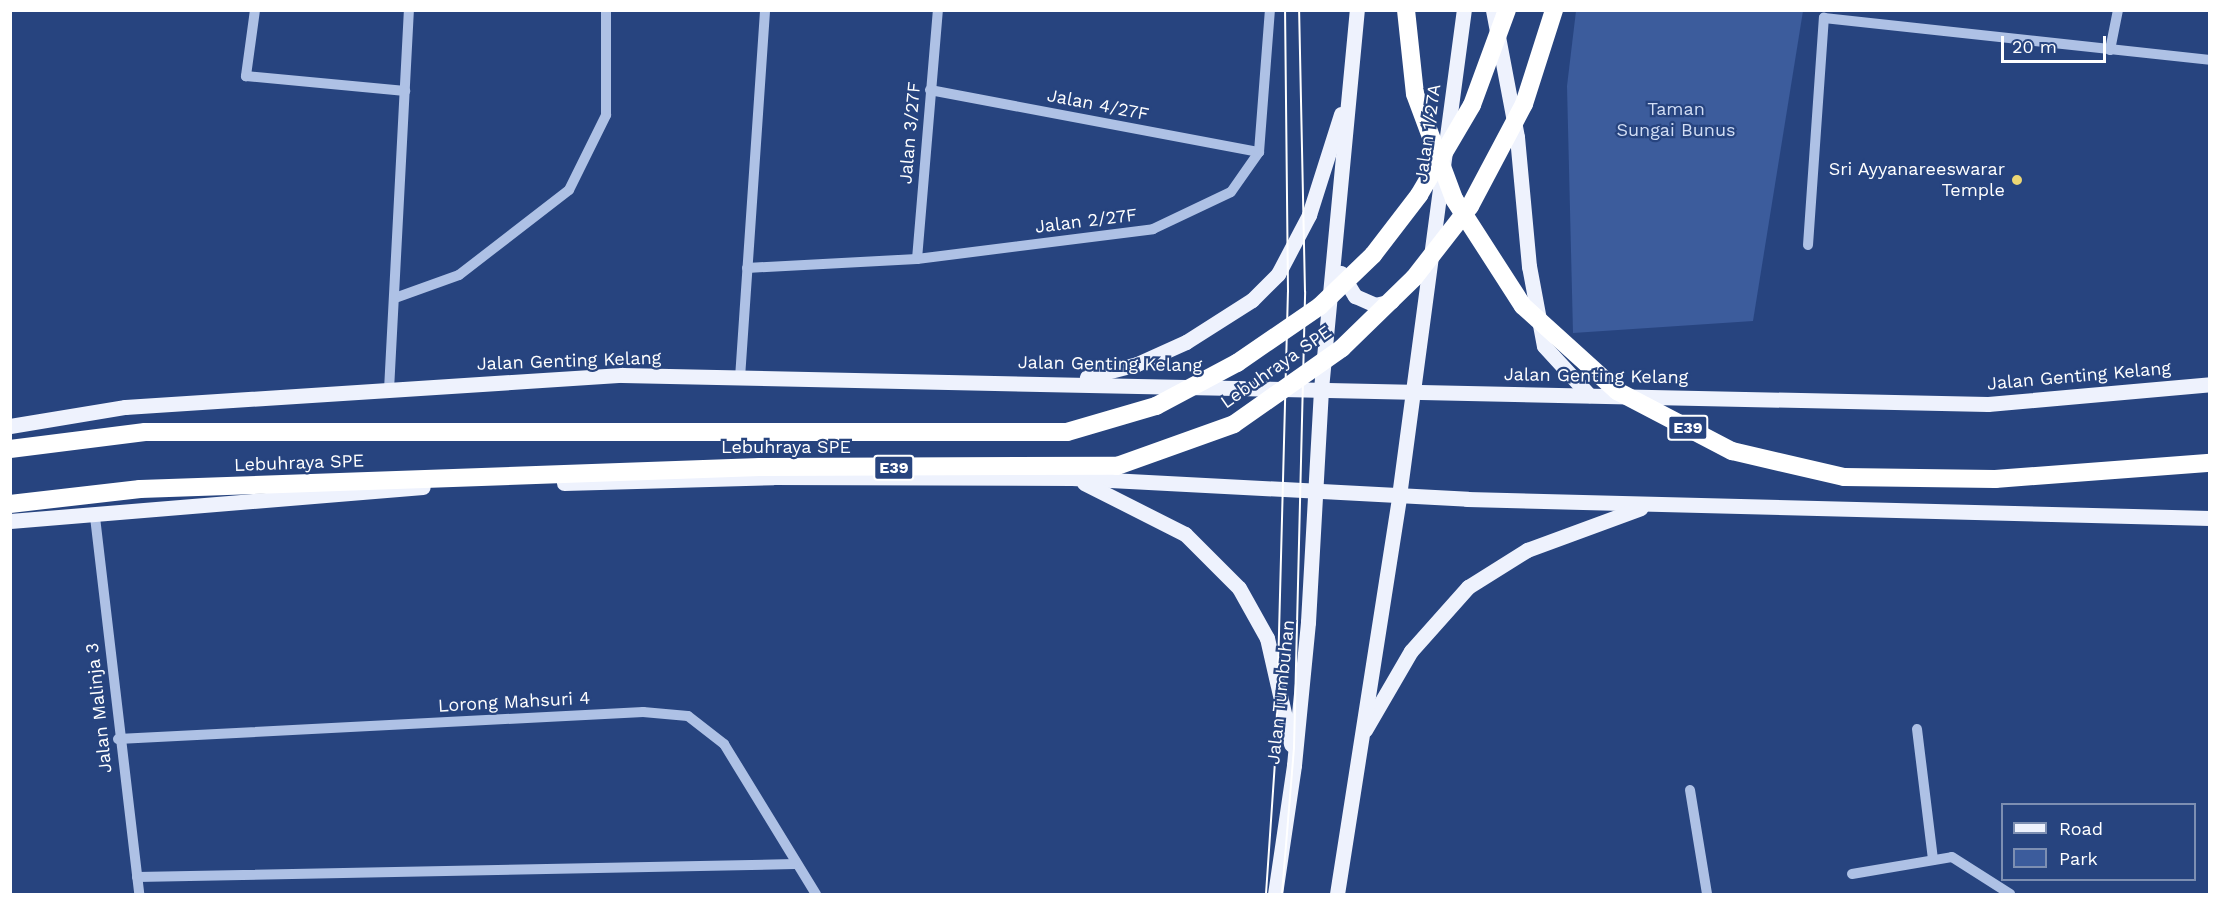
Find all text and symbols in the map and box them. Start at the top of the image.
scale bar [2004,24,2109,62]
text: 20 m [2012,36,2057,57]
street label: Jalan 3/27F [895,81,925,185]
street label: Jalan 1/27A [1410,82,1446,184]
street label: Jalan 4/27F [1045,85,1151,125]
park label: Taman Sungai Bunus [1617,99,1735,142]
place label: Sri Ayyanareeswarar Temple [1828,159,2005,201]
marker: Sri Ayyanareeswarar Temple [2010,173,2024,187]
street label: Jalan 2/27F [1034,204,1138,238]
street label: Lebuhraya SPE [1216,321,1336,413]
street label: Jalan Genting Kelang [476,347,662,375]
street label: Jalan Genting Kelang [1018,352,1202,376]
street label: Jalan Genting Kelang [1986,357,2172,395]
street label: Jalan Genting Kelang [1504,364,1688,388]
road number: E39 [1667,415,1709,441]
street label: Lebuhraya SPE [721,436,851,458]
street label: Lebuhraya SPE [233,450,365,476]
road number: E39 [873,455,915,481]
street label: Jalan Tumbuhan [1263,618,1299,766]
street label: Jalan Malinja 3 [81,641,117,775]
street label: Lorong Mahsuri 4 [437,687,591,717]
legend [2001,803,2196,881]
text: Road [2059,818,2103,839]
text: Park [2059,848,2098,869]

